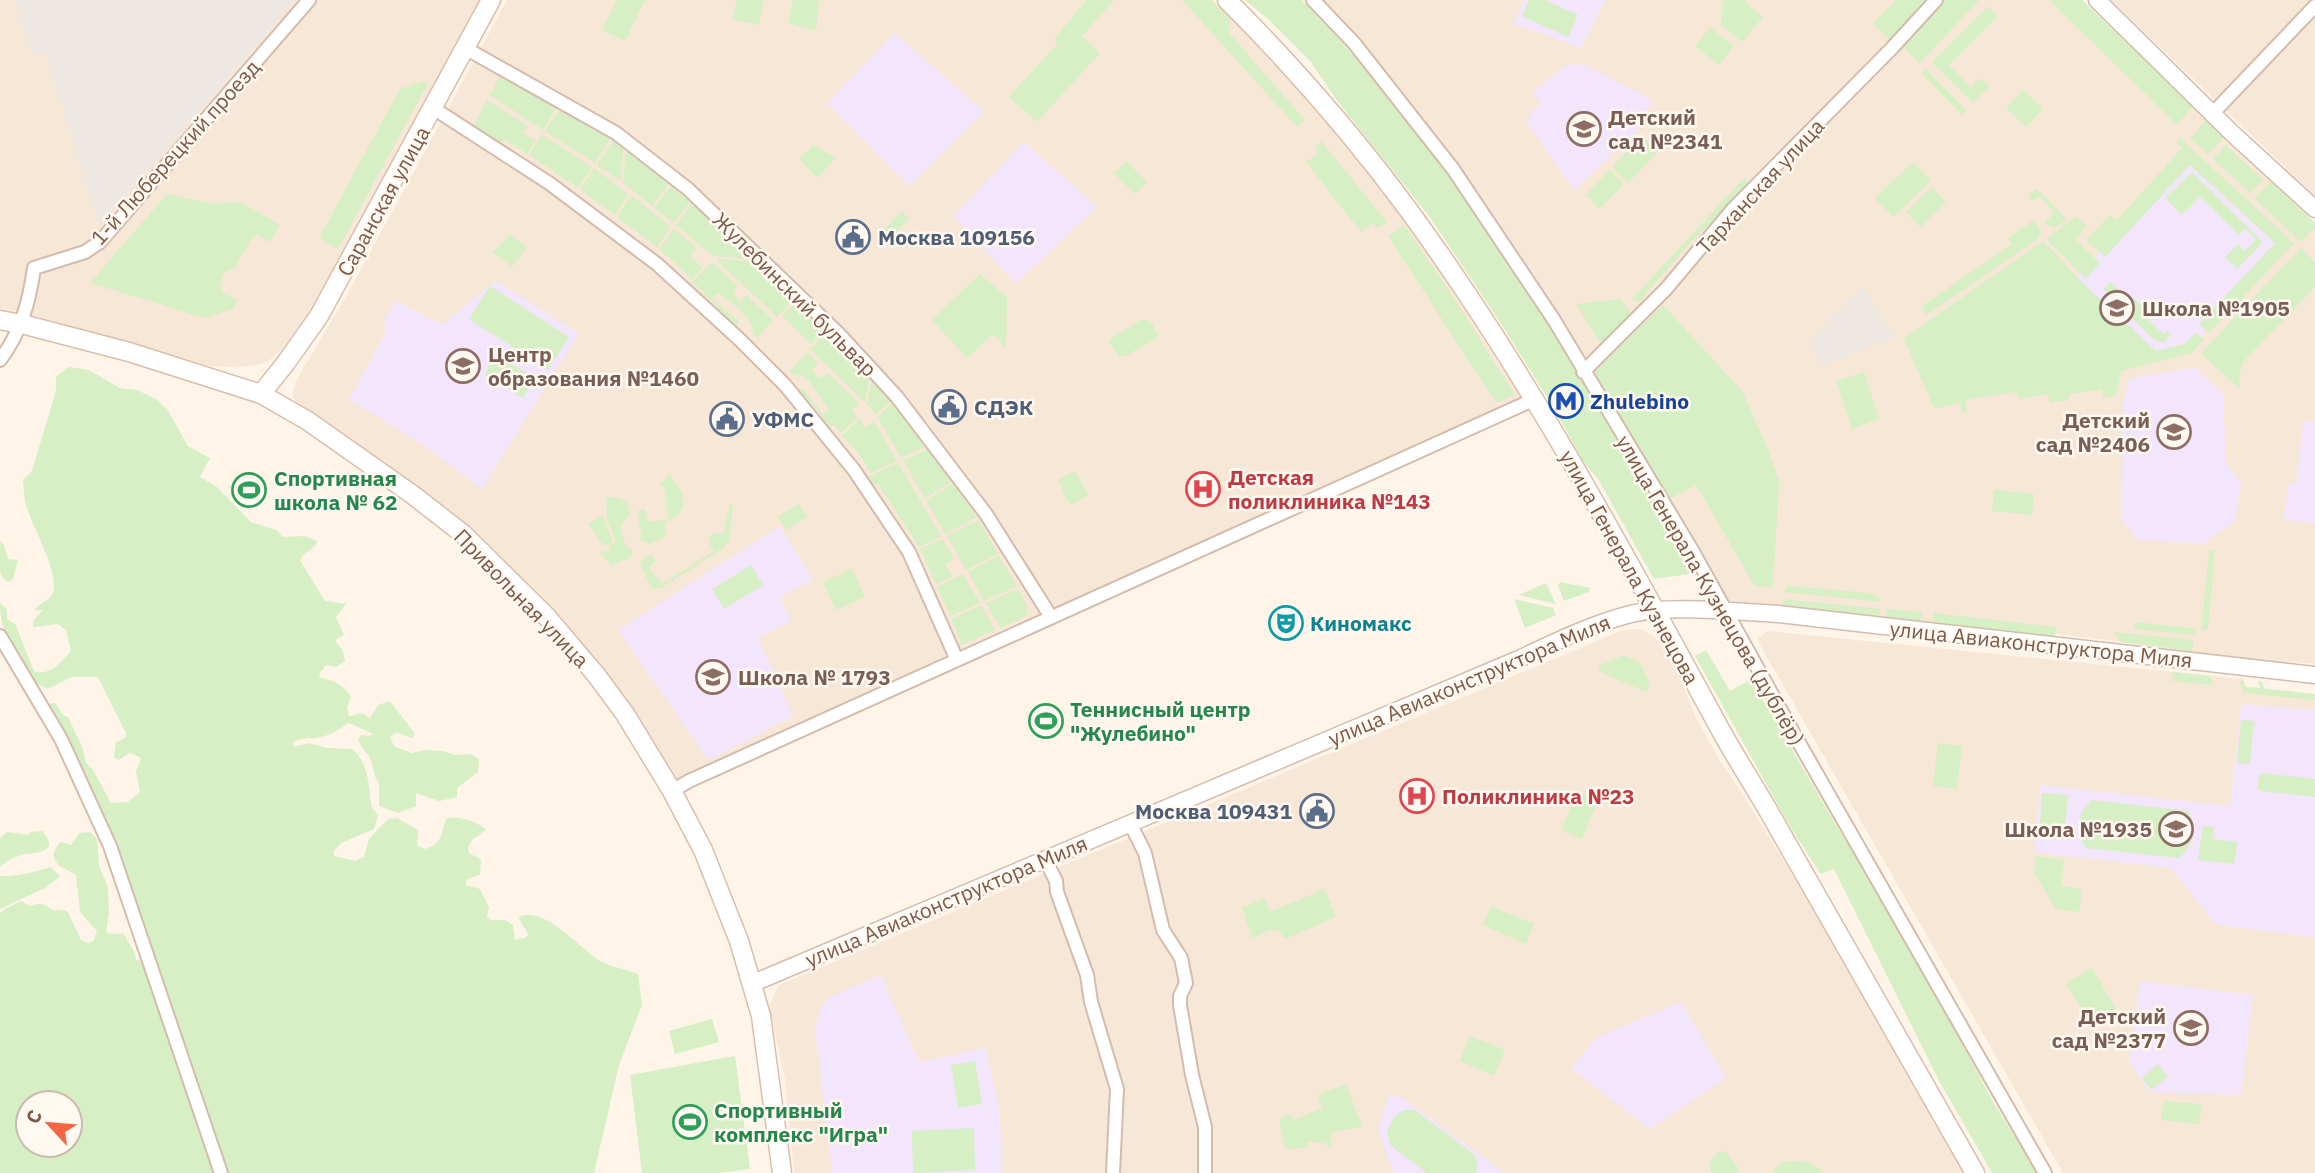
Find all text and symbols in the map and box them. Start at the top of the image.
street label: 1-й Люберецкий проезд [84,53,266,251]
place label: Детский сад №2341 [1608,103,1723,155]
school or university icon: Детский сад №2341 [1565,110,1603,148]
street label: Тарханская улица [1690,112,1830,260]
street label: Саранская улица [330,121,436,281]
street label: Жулебинский бульвар [707,206,883,382]
public building icon: Москва 109156 [834,218,872,256]
place label: Москва 109156 [878,223,1035,251]
school or university icon: Школа №1905 [2098,289,2136,327]
place label: Школа №1905 [2142,294,2290,322]
place label: Центр образования №1460 [488,340,699,392]
school or university icon: Центр образования №1460 [444,347,482,385]
metro station icon: Zhulebino [1547,382,1585,420]
place label: Zhulebino [1590,387,1689,415]
public building icon: СДЭК [930,388,968,426]
place label: СДЭК [974,393,1033,421]
public building icon: УФМС [708,400,746,438]
place label: УФМС [752,405,814,433]
place label: Детский сад №2406 [2036,406,2150,458]
school or university icon: Детский сад №2406 [2155,413,2193,451]
street label: улица Генерала Кузнецова (дублёр) [1610,430,1812,750]
street label: улица Генерала Кузнецова [1554,445,1706,689]
place label: Детская поликлиника №143 [1228,463,1431,515]
place label: Спортивная школа № 62 [274,464,398,516]
hospital icon: Детская поликлиника №143 [1184,470,1222,508]
sports icon: Спортивная школа № 62 [230,471,268,509]
street label: Привольная улица [448,522,596,674]
theatre icon: Киномакс [1267,604,1305,642]
street label: улица Авиаконструктора Миля [1324,608,1614,752]
place label: Киномакс [1310,609,1412,637]
street label: улица Авиаконструктора Миля [1888,614,2194,674]
school or university icon: Школа № 1793 [694,658,732,696]
place label: Школа № 1793 [738,663,891,691]
place label: Теннисный центр "Жулебино" [1070,695,1251,747]
sports icon: Теннисный центр "Жулебино" [1027,702,1065,740]
hospital icon: Поликлиника №23 [1398,777,1436,815]
place label: Поликлиника №23 [1442,782,1635,810]
public building icon: Москва 109431 [1298,792,1336,830]
place label: Москва 109431 [1135,797,1292,825]
school or university icon: Школа №1935 [2157,810,2195,848]
place label: Школа №1935 [2004,815,2152,843]
street label: улица Авиаконструктора Миля [801,829,1091,973]
place label: Детский сад №2377 [2052,1002,2166,1054]
school or university icon: Детский сад №2377 [2172,1009,2210,1047]
north arrow [14,1089,84,1159]
place label: Спортивный комплекс "Игра" [714,1096,888,1148]
sports icon: Спортивный комплекс "Игра" [671,1103,709,1141]
text: С [20,1106,47,1127]

